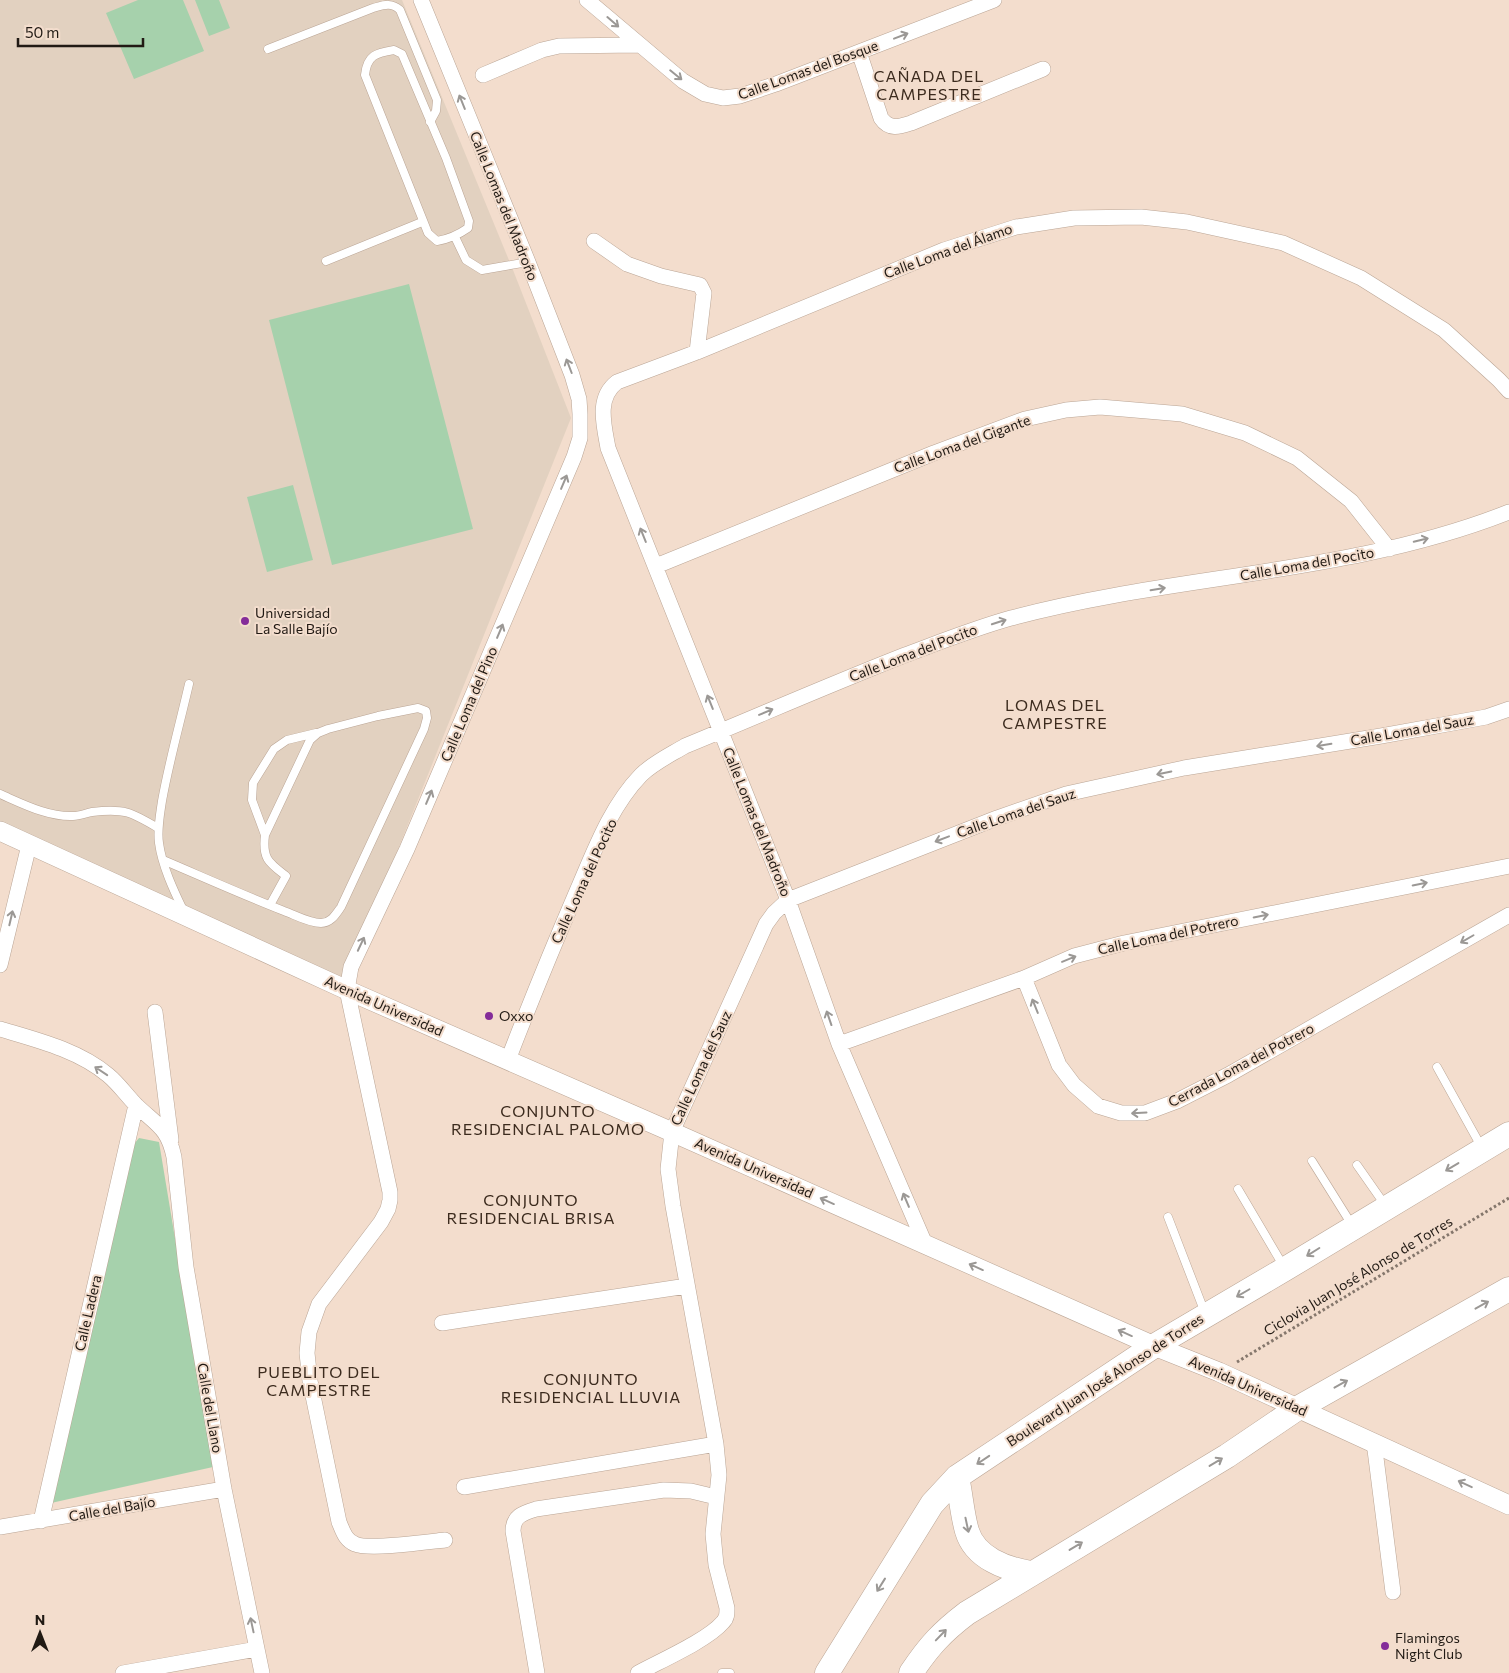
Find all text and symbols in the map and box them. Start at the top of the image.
scale bar [18,15,142,47]
one-way arrow [606,17,619,28]
text: 50 m [25,23,59,41]
one-way arrow [892,31,908,40]
street label: Calle Lomas del Bosque [735,36,880,103]
district label: CAÑADA DEL CAMPESTRE [874,66,984,103]
one-way arrow [669,70,682,81]
one-way arrow [457,95,466,110]
street label: Calle Lomas del Madroño [467,129,542,283]
street label: Calle Loma del Álamo [881,219,1014,282]
one-way arrow [564,359,573,374]
street label: Calle Loma del Gigante [891,411,1032,476]
one-way arrow [559,475,569,490]
one-way arrow [638,528,648,543]
one-way arrow [1413,535,1429,544]
street label: Calle Loma del Pocito [1239,543,1375,584]
one-way arrow [1150,584,1166,594]
place label: Universidad La Salle Bajío [255,604,338,637]
marker: Universidad La Salle Bajío [239,615,251,627]
one-way arrow [991,616,1007,626]
street label: Calle Loma del Pocito [846,620,979,685]
one-way arrow [496,624,506,639]
street label: Calle Loma del Pino [437,644,500,764]
one-way arrow [705,695,714,710]
district label: LOMAS DEL CAMPESTRE [1002,695,1108,732]
one-way arrow [758,707,773,716]
street label: Calle Loma del Sauz [1349,710,1475,749]
one-way arrow [1316,741,1332,751]
street label: Calle Lomas del Madroño [720,745,795,899]
one-way arrow [1156,769,1172,778]
street label: Calle Loma del Sauz [954,784,1078,841]
one-way arrow [425,790,435,805]
street label: Calle Loma del Pocito [547,816,620,946]
one-way arrow [935,835,950,844]
one-way arrow [1412,879,1428,888]
one-way arrow [7,910,16,926]
one-way arrow [1253,910,1269,920]
street label: Calle Loma del Potrero [1096,911,1240,958]
one-way arrow [1459,934,1474,944]
one-way arrow [357,937,367,952]
one-way arrow [1060,954,1076,963]
street label: Avenida Universidad [322,972,446,1039]
one-way arrow [1030,999,1039,1014]
place label: Oxxo [499,1007,533,1024]
street label: Calle Loma del Sauz [666,1008,735,1128]
marker: Oxxo [483,1010,495,1022]
one-way arrow [824,1010,833,1026]
street label: Cerrada Loma del Potrero [1165,1019,1317,1110]
one-way arrow [95,1066,109,1076]
district label: CONJUNTO RESIDENCIAL PALOMO [451,1101,645,1138]
one-way arrow [1131,1108,1147,1117]
street label: Avenida Universidad [692,1134,816,1201]
one-way arrow [1445,1163,1459,1173]
district label: CONJUNTO RESIDENCIAL BRISA [446,1190,616,1227]
one-way arrow [900,1193,910,1208]
one-way arrow [820,1196,835,1205]
street label: Ciclovia Juan José Alonso de Torres [1260,1212,1455,1339]
one-way arrow [1307,1247,1321,1257]
one-way arrow [969,1261,984,1271]
street label: Calle Ladera [70,1273,105,1353]
one-way arrow [1237,1289,1251,1299]
one-way arrow [1475,1299,1489,1309]
street label: Boulevard Juan José Alonso de Torres [1003,1309,1206,1450]
one-way arrow [1118,1327,1133,1337]
street label: Avenida Universidad [1186,1352,1310,1419]
street label: Calle del Llano [194,1362,227,1454]
district label: PUEBLITO DEL CAMPESTRE [257,1362,381,1399]
district label: CONJUNTO RESIDENCIAL LLUVIA [501,1369,681,1406]
one-way arrow [1333,1379,1347,1389]
one-way arrow [976,1456,990,1466]
one-way arrow [1208,1457,1222,1467]
one-way arrow [1458,1479,1473,1489]
street label: Calle del Bajío [67,1493,157,1524]
one-way arrow [963,1517,972,1533]
one-way arrow [1069,1540,1083,1550]
one-way arrow [876,1577,886,1591]
north arrow [15,1608,65,1658]
text: N [35,1611,45,1628]
one-way arrow [247,1618,256,1634]
one-way arrow [935,1628,947,1641]
place label: Flamingos Night Club [1395,1629,1462,1662]
marker: Flamingos Night Club [1379,1640,1391,1652]

